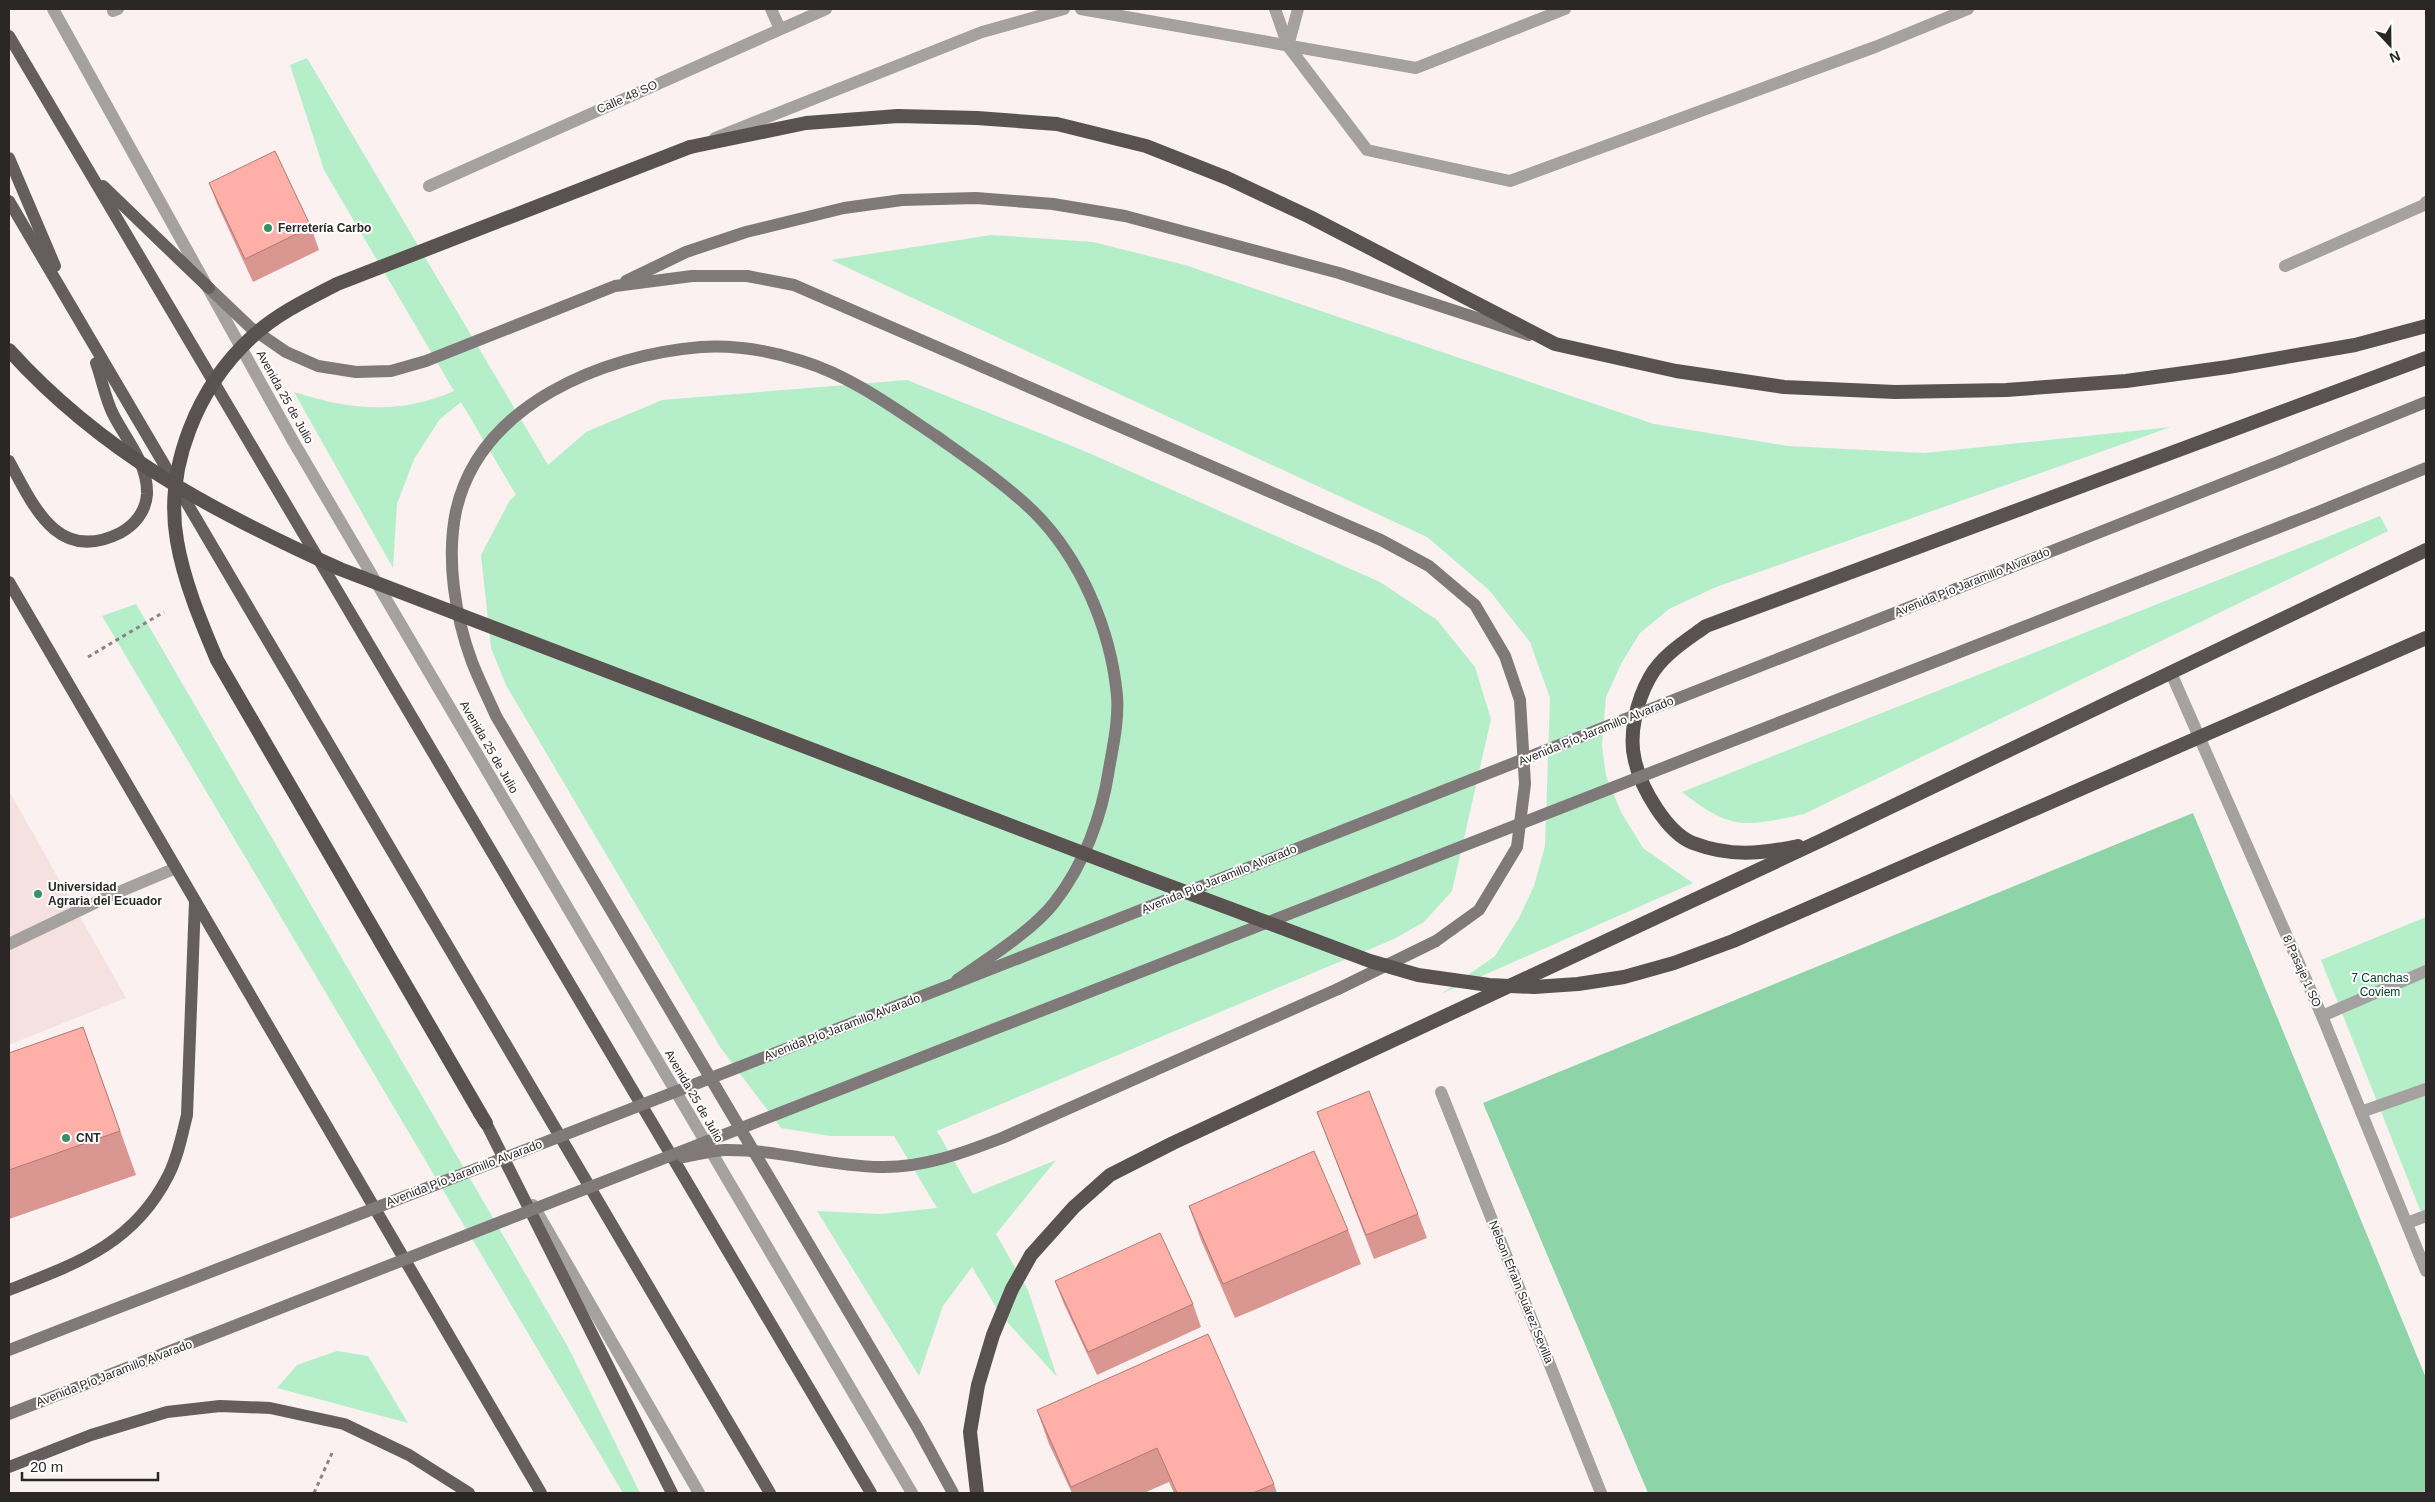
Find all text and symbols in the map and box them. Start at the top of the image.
north arrow [2365,20,2415,70]
text: N [2387,48,2403,66]
street label: Calle 48 SO [595,77,659,117]
place label: Ferretería Carbo [278,221,371,235]
marker: Ferretería Carbo [262,222,274,234]
street label: Avenida 25 de Julio [254,348,317,446]
street label: Avenida Pío Jaramillo Alvarado [1892,544,2052,620]
street label: Avenida Pío Jaramillo Alvarado [1516,693,1676,769]
street label: Avenida 25 de Julio [457,698,521,796]
street label: Avenida Pío Jaramillo Alvarado [1139,841,1299,917]
place label: Universidad Agraria del Ecuador [48,880,162,908]
marker: Universidad Agraria del Ecuador [32,888,44,900]
street label: 8 Pasaje 1 SO [2280,933,2324,1009]
park label: 7 Canchas Coviem [2351,971,2409,999]
street label: Avenida Pío Jaramillo Alvarado [762,991,922,1063]
street label: Avenida 25 de Julio [662,1047,726,1145]
place label: CNT [76,1131,101,1145]
marker: CNT [60,1132,72,1144]
street label: Avenida Pío Jaramillo Alvarado [384,1137,544,1209]
street label: Nelson Efraìn Suárez Sevilla [1486,1219,1556,1366]
street label: Avenida Pío Jaramillo Alvarado [34,1337,194,1409]
scale bar [22,1450,159,1482]
text: 20 m [30,1458,63,1475]

